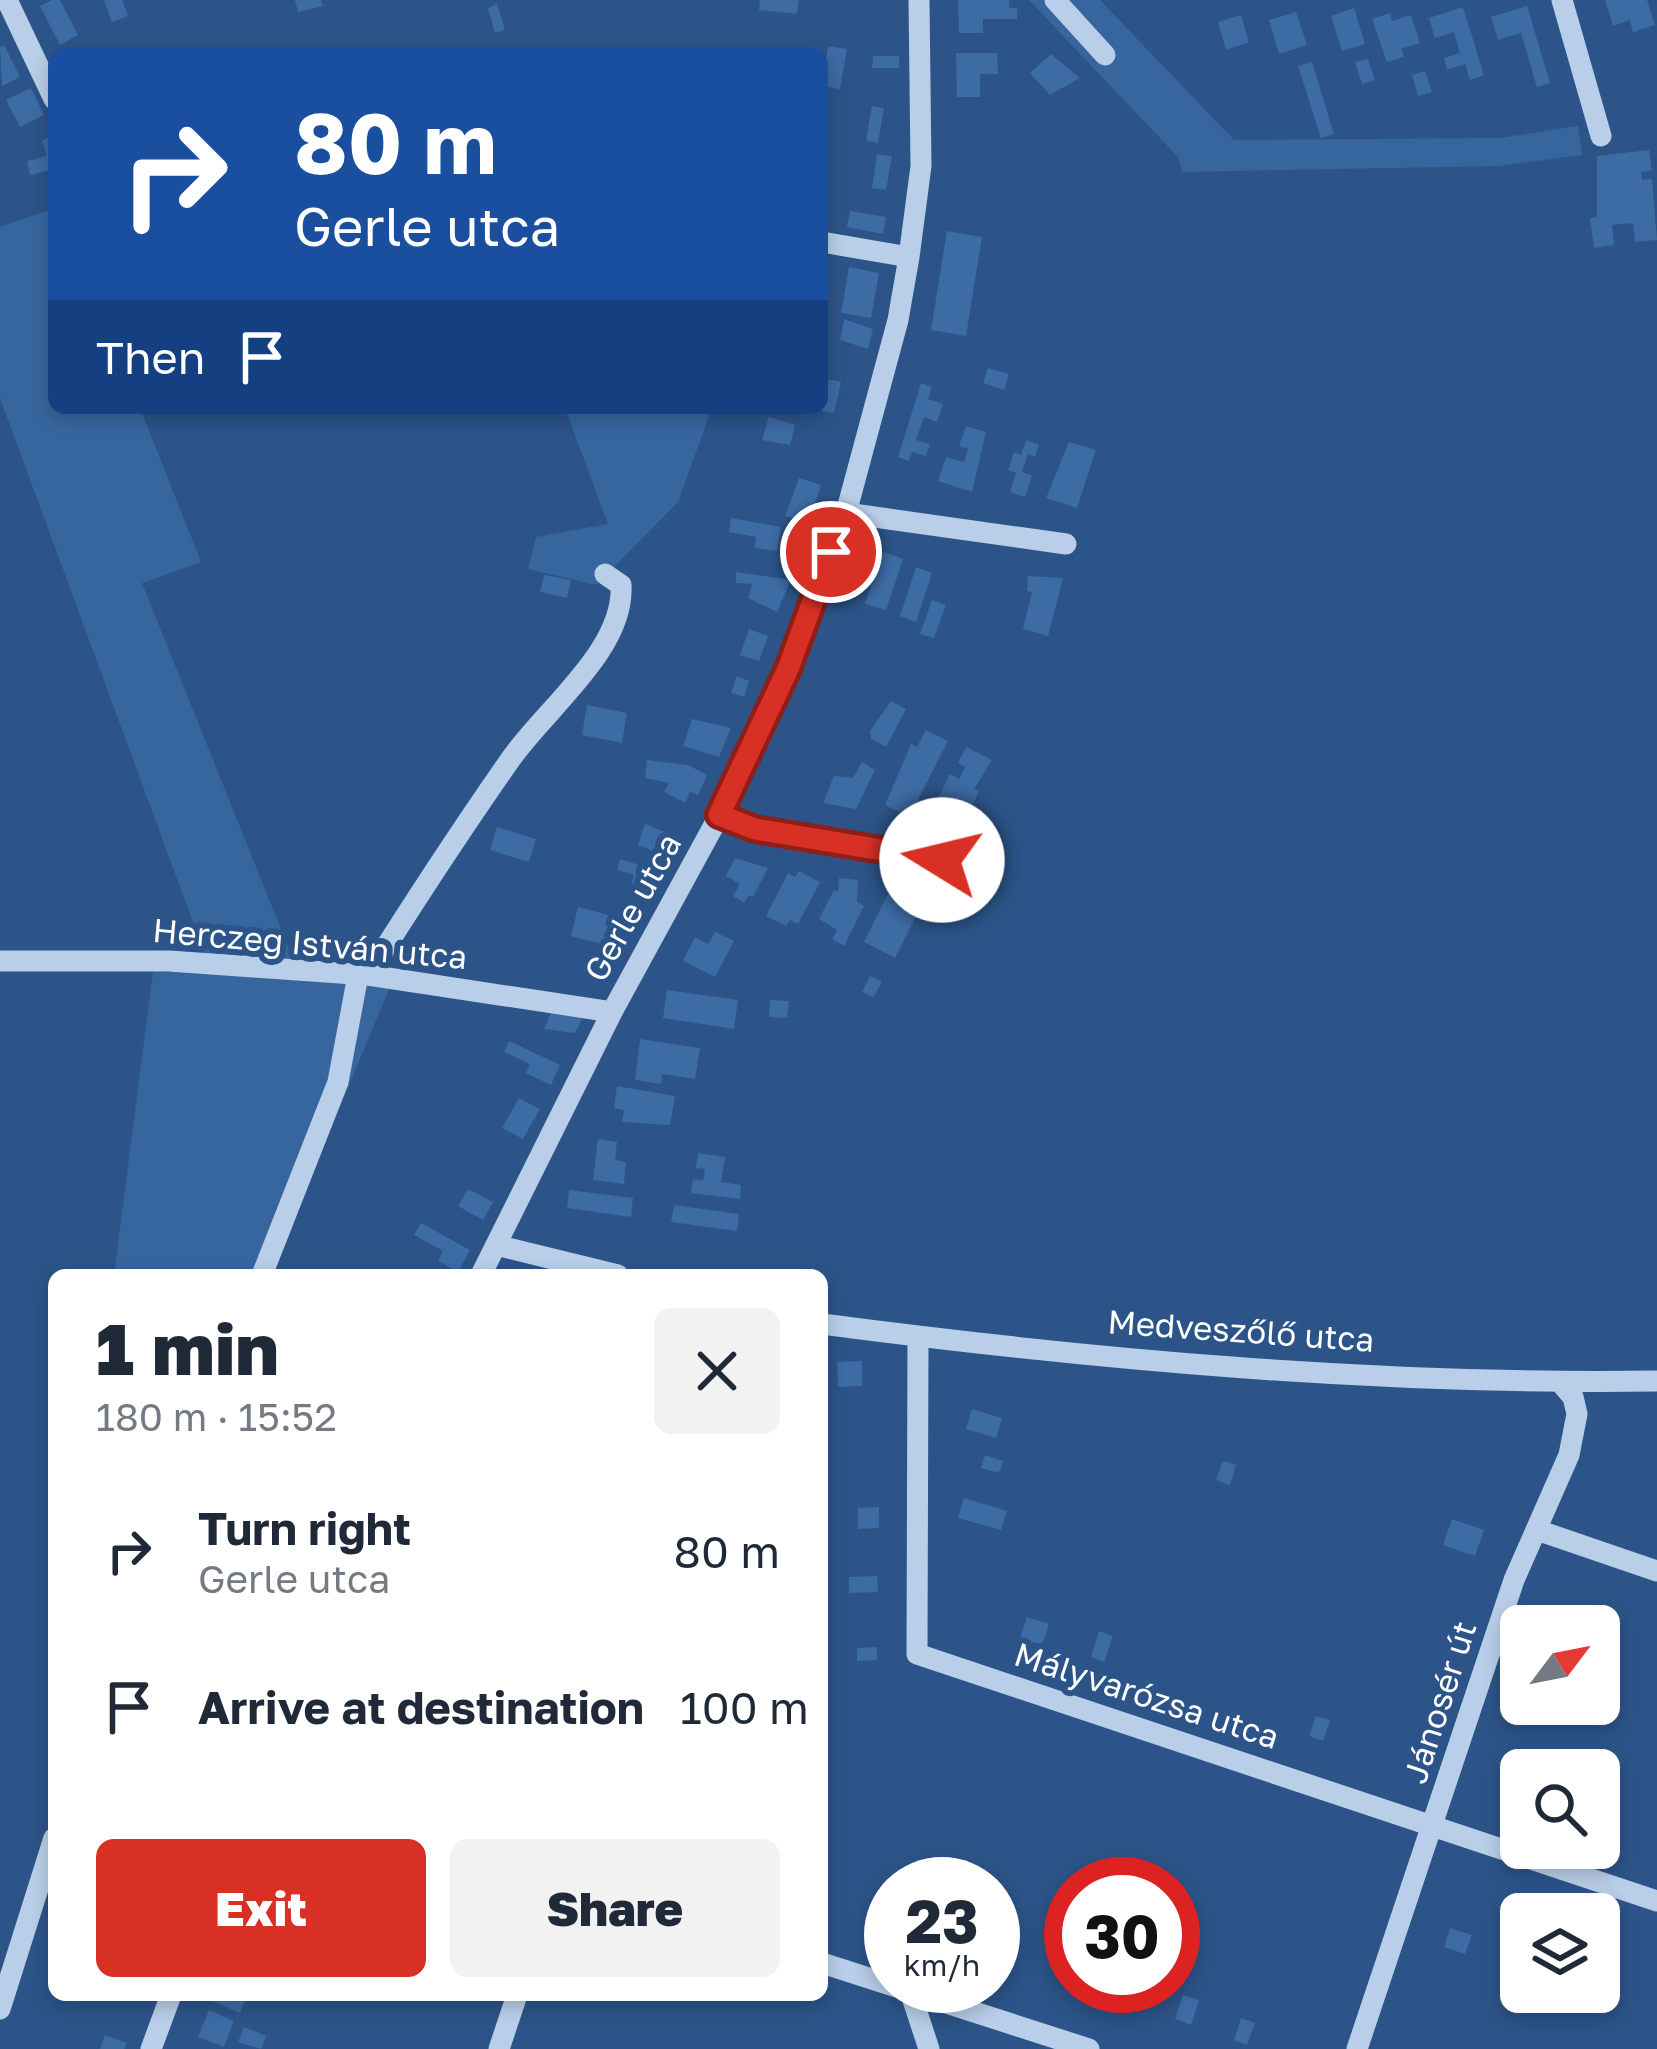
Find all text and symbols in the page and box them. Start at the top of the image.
text: 80 m [294,92,497,192]
icon: right [96,96,252,252]
text: Gerle utca [294,193,560,258]
icon: arrive [229,324,295,390]
text: Then [96,330,205,384]
pin [780,501,882,603]
icon: arrive [798,519,864,585]
position arrow [879,797,1005,923]
street label: Gerle utca [576,826,688,988]
street label: Herczeg István utca [151,910,469,976]
street label: Medveszőlő utca [1106,1301,1376,1359]
text: 1 min [96,1304,279,1391]
button: close [654,1308,780,1434]
text: 180 m · 15:52 [96,1393,337,1440]
text: Turn right [198,1501,411,1555]
icon: right [96,1518,162,1584]
text: 80 m [674,1524,780,1578]
text: Gerle utca [198,1555,390,1602]
north arrow [1500,1605,1620,1725]
map controls [1500,1605,1620,2013]
street label: Jánosér út [1394,1616,1484,1788]
street label: Mályvarózsa utca [1010,1634,1284,1756]
icon: arrive [96,1674,162,1740]
text: Arrive at destination [198,1680,644,1734]
text: 100 m [680,1680,809,1734]
button: search [1500,1749,1620,1869]
button: Exit [96,1839,426,1977]
button: Share [450,1839,780,1977]
speed limit sign: 30 [1044,1857,1200,2013]
text: 23 [905,1884,979,1956]
button: layers [1500,1893,1620,2013]
text: km/h [904,1947,980,1983]

